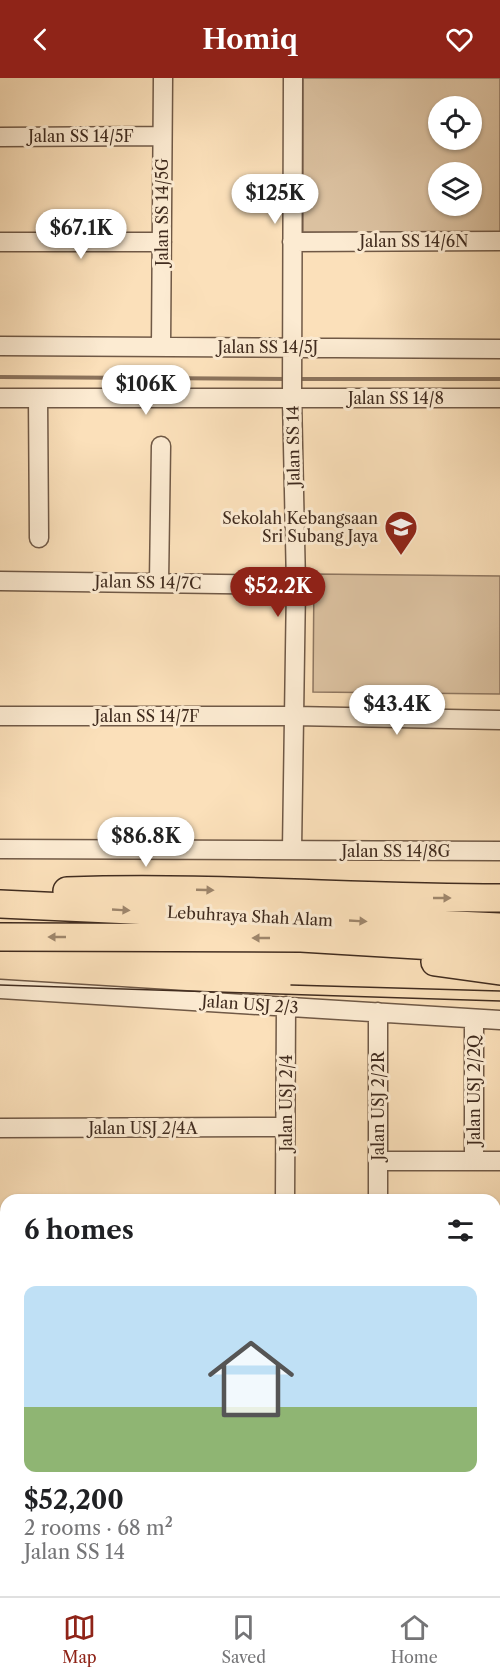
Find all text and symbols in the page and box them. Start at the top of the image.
icon: back [24,23,57,56]
text: Homiq [202,23,298,56]
icon: heart [443,23,476,56]
map controls [428,96,482,216]
button: locate [428,96,482,150]
street label: Jalan SS 14/5F [25,126,134,146]
street label: Jalan SS 14/5G [152,158,172,269]
button: layers [428,162,482,216]
pin: $125K [233,174,317,225]
text: $125K [246,181,305,205]
pin: $67.1K [32,209,130,260]
text: $67.1K [50,216,112,240]
street label: Jalan SS 14/6N [357,231,468,251]
street label: Jalan SS 14/5J [215,337,319,357]
pin: $106K [104,365,188,416]
text: $106K [116,372,176,396]
street label: Jalan SS 14/8 [345,388,444,408]
street label: Jalan SS 14 [282,405,304,490]
place label: Sekolah Kebangsaan Sri Subang Jaya [222,508,379,546]
school or university icon: Sekolah Kebangsaan Sri Subang Jaya [383,509,419,556]
pin: $52.2K [229,567,327,618]
street label: Jalan SS 14/7C [91,571,202,593]
text: $52.2K [244,574,312,598]
pin: $43.4K [348,685,446,736]
text: $43.4K [363,692,431,716]
street label: Jalan SS 14/7F [92,706,199,726]
pin: $86.8K [97,817,195,868]
text: $86.8K [111,824,181,848]
street label: Jalan SS 14/8G [339,841,451,861]
one-way arrow [196,886,215,895]
one-way arrow [433,893,452,903]
street label: Lebuhraya Shah Alam [166,902,334,930]
one-way arrow [112,905,131,914]
one-way arrow [349,916,368,925]
one-way arrow [48,932,67,942]
one-way arrow [251,933,270,943]
street label: Jalan USJ 2/3 [198,990,299,1017]
street label: Jalan USJ 2/2Q [464,1035,484,1148]
street label: Jalan USJ 2/2R [368,1050,388,1164]
street label: Jalan USJ 2/4 [276,1054,296,1155]
street label: Jalan USJ 2/4A [85,1118,199,1138]
text: 6 homes [24,1214,134,1246]
icon: filters [444,1214,477,1247]
icon: home [197,1325,305,1433]
text: $52,200 [24,1484,124,1516]
text: 2 rooms · 68 m² [24,1516,173,1540]
text: Jalan SS 14 [24,1540,125,1564]
tab: Map [62,1611,97,1667]
tab: Saved [221,1611,266,1667]
tab: Home [391,1611,438,1667]

